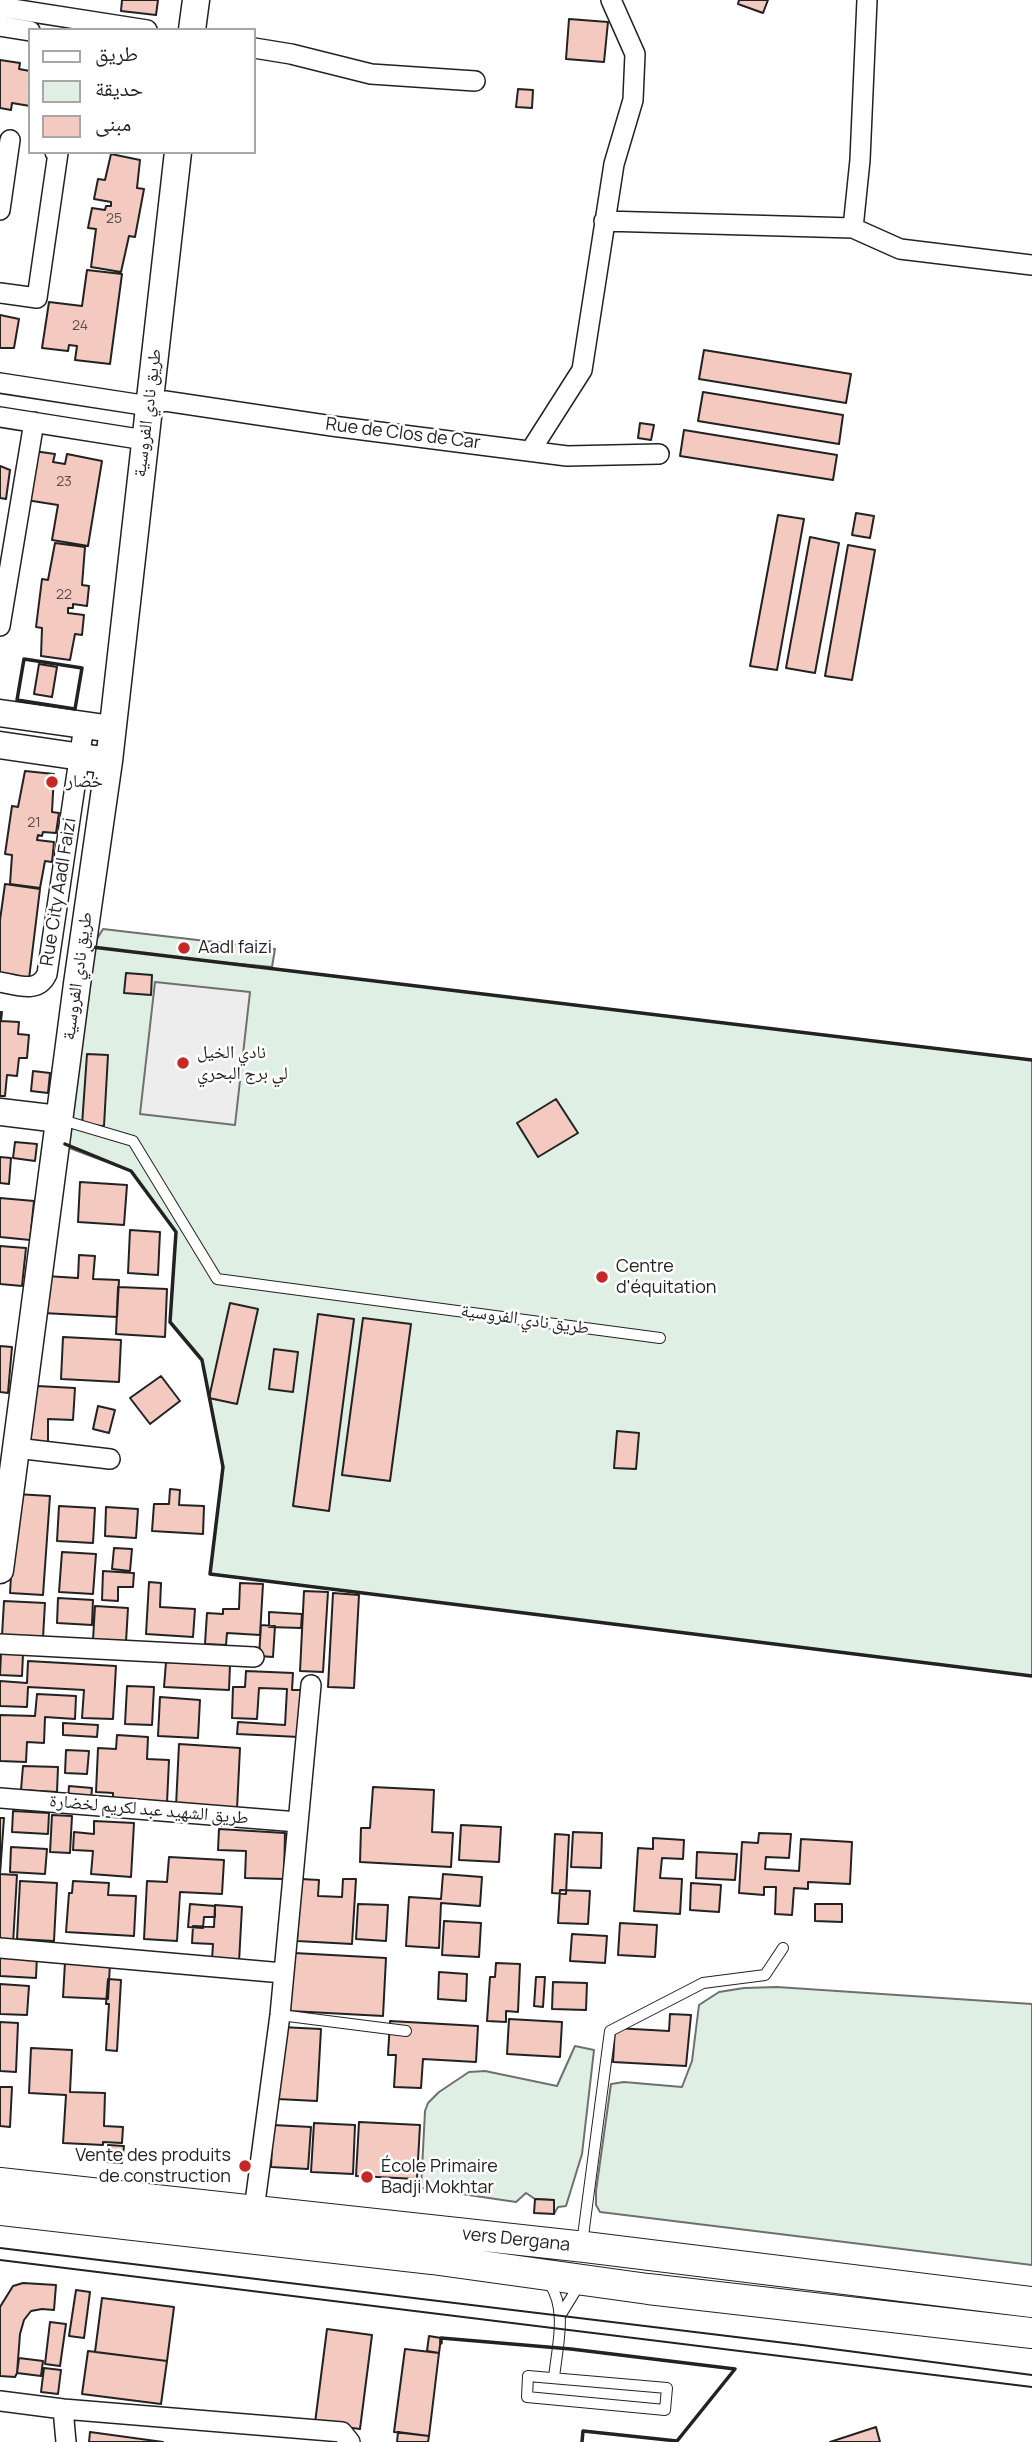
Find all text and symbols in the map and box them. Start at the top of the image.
legend [28,28,256,154]
text: طريق [95,39,138,67]
text: حديقة [95,74,143,102]
text: مبنى [95,109,131,137]
house number: 25 [106,211,122,227]
house number: 24 [72,318,88,334]
street label: طريق نادي الفروسية [129,347,167,479]
street label: Rue de Clos de Car [324,414,482,454]
house number: 23 [56,474,72,490]
house number: 22 [56,587,72,603]
place label: خضار [66,771,103,793]
marker: خضار [44,774,60,790]
house number: 21 [27,815,41,831]
street label: Rue City Aadl Faizi [37,816,81,968]
street label: طريق نادي الفروسية [58,910,98,1042]
place label: Aadl faizi [198,937,272,959]
marker: Aadl faizi [176,940,192,956]
place label: نادي الخيل لي برج البحري [197,1042,288,1084]
marker: نادي الخيل لي برج البحري [175,1055,191,1071]
place label: Centre d'équitation [616,1256,717,1298]
marker: Centre d'équitation [594,1269,610,1285]
street label: طريق نادي الفروسية [459,1300,591,1340]
street label: طريق الشهيد عبد لكريم لخضارة [49,1791,249,1829]
place label: Vente des produits de construction [75,2145,231,2188]
place label: École Primaire Badji Mokhtar [381,2156,498,2198]
marker: Vente des produits de construction [237,2158,253,2174]
marker: École Primaire Badji Mokhtar [359,2169,375,2185]
street label: vers Dergana [461,2224,571,2256]

